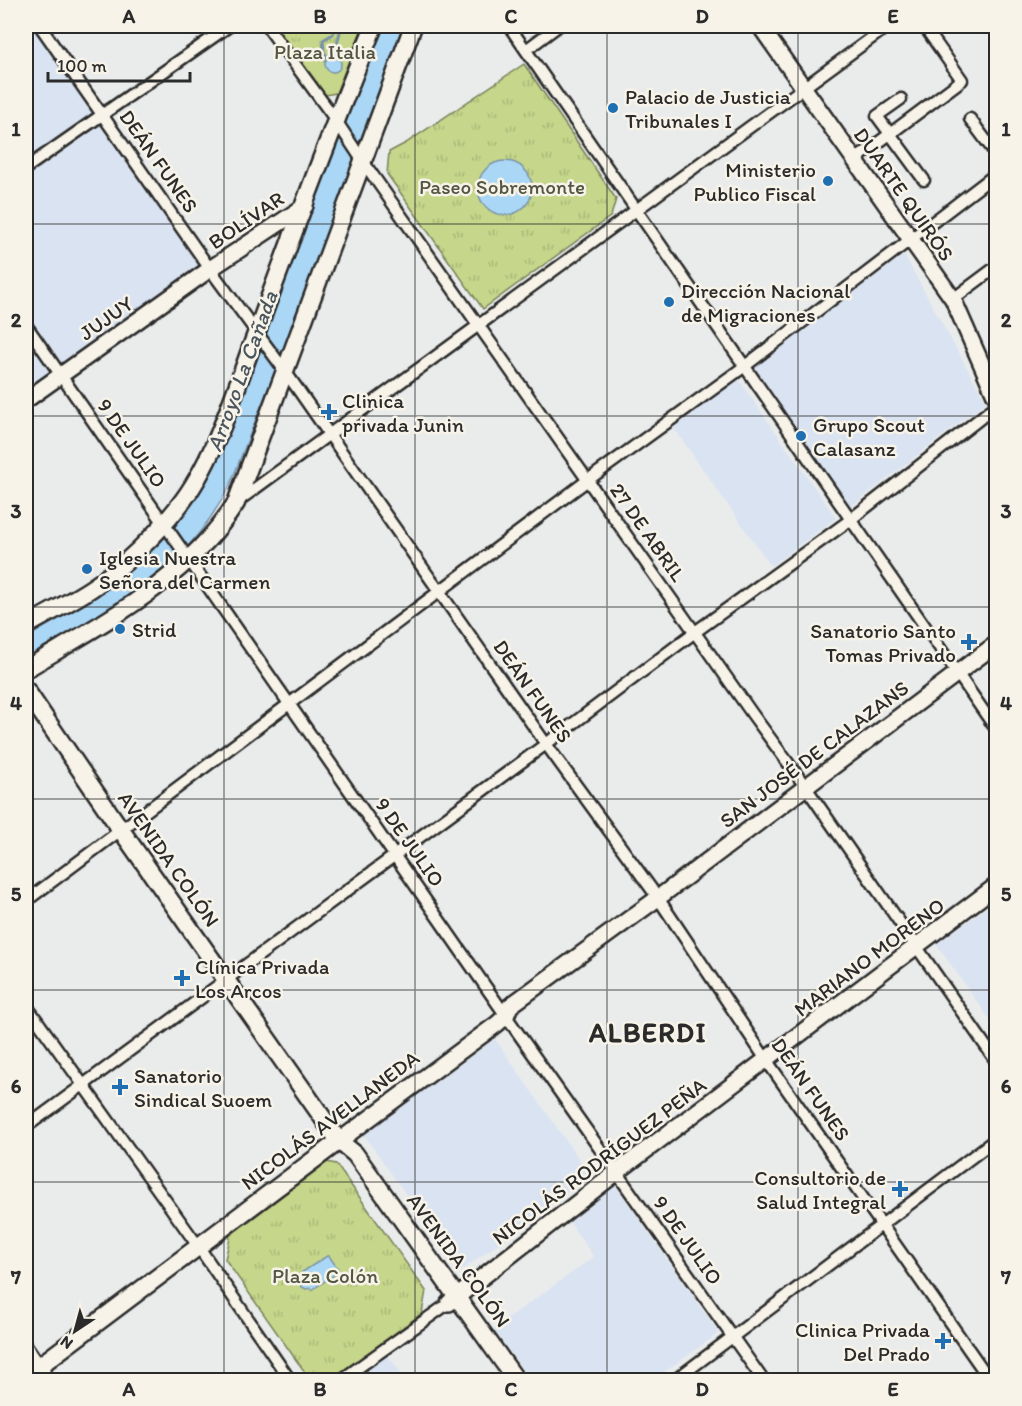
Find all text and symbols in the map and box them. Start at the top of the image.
text: A [122,4,136,28]
text: B [314,4,327,28]
text: C [505,4,518,28]
text: D [695,4,709,28]
text: E [887,4,899,28]
park label: Plaza Italia [274,39,376,64]
scale bar [48,45,190,83]
text: 100 m [57,55,107,77]
place label: Palacio de Justicia Tribunales I [625,84,791,133]
marker: Palacio de Justicia Tribunales I [606,101,620,115]
street label: DEÁN FUNES [114,105,204,217]
text: 1 [11,117,21,141]
text: 1 [1001,117,1011,141]
street label: DUARTE QUIRÓS [849,122,959,266]
place label: Ministerio Publico Fiscal [694,157,816,206]
park label: Paseo Sobremonte [419,174,585,199]
marker: Ministerio Publico Fiscal [821,174,835,188]
street label: BOLÍVAR [203,186,289,254]
place label: Dirección Nacional de Migraciones [681,278,850,327]
water label: Arroyo La Cañada [200,287,284,455]
street label: JUJUY [74,291,138,345]
marker: Dirección Nacional de Migraciones [662,295,676,309]
text: 2 [11,308,22,332]
text: 2 [1001,308,1012,332]
place label: Clinica privada Junin [342,388,464,437]
street label: 9 DE JULIO [92,394,172,492]
marker: Clinica privada Junin [320,403,338,421]
place label: Grupo Scout Calasanz [813,412,925,461]
marker: Grupo Scout Calasanz [794,429,808,443]
street label: 27 DE ABRIL [605,478,691,586]
text: 3 [11,499,22,523]
text: 3 [1001,499,1012,523]
place label: Iglesia Nuestra Señora del Carmen [99,545,270,594]
marker: Iglesia Nuestra Señora del Carmen [80,562,94,576]
place label: Strid [132,617,177,642]
place label: Sanatorio Santo Tomas Privado [810,618,956,667]
marker: Strid [113,622,127,636]
marker: Sanatorio Santo Tomas Privado [960,633,978,651]
street label: DEÁN FUNES [488,635,578,747]
street label: SAN JOSÉ DE CALAZANS [715,675,913,833]
text: 4 [10,691,22,715]
text: 4 [1000,691,1012,715]
street label: AVENIDA COLÓN [113,786,225,932]
street label: 9 DE JULIO [370,793,450,891]
text: 5 [11,882,22,906]
text: 5 [1001,882,1012,906]
street label: MARIANO MORENO [789,892,949,1022]
place label: Clínica Privada Los Arcos [195,954,329,1003]
marker: Clínica Privada Los Arcos [173,969,191,987]
district label: ALBERDI [588,1016,707,1049]
street label: DEÁN FUNES [766,1033,856,1145]
street label: NICOLÁS AVELLANEDA [236,1045,424,1195]
place label: Sanatorio Sindical Suoem [134,1063,272,1112]
street label: NICOLÁS RODRÍGUEZ PEÑA [487,1072,712,1250]
text: 6 [11,1074,22,1098]
text: 6 [1001,1074,1012,1098]
marker: Sanatorio Sindical Suoem [111,1078,129,1096]
place label: Consultorio de Salud Integral [754,1165,886,1214]
marker: Consultorio de Salud Integral [891,1180,909,1198]
street label: AVENIDA COLÓN [402,1188,516,1332]
street label: 9 DE JULIO [648,1191,728,1289]
park label: Plaza Colón [272,1263,378,1288]
text: 7 [10,1265,21,1289]
text: 7 [1000,1265,1011,1289]
north arrow [45,1301,105,1361]
place label: Clinica Privada Del Prado [795,1317,930,1366]
text: N [57,1332,76,1354]
marker: Clinica Privada Del Prado [934,1332,952,1350]
text: A [122,1377,136,1401]
text: B [314,1377,327,1401]
text: C [505,1377,518,1401]
text: D [695,1377,709,1401]
text: E [887,1377,899,1401]

